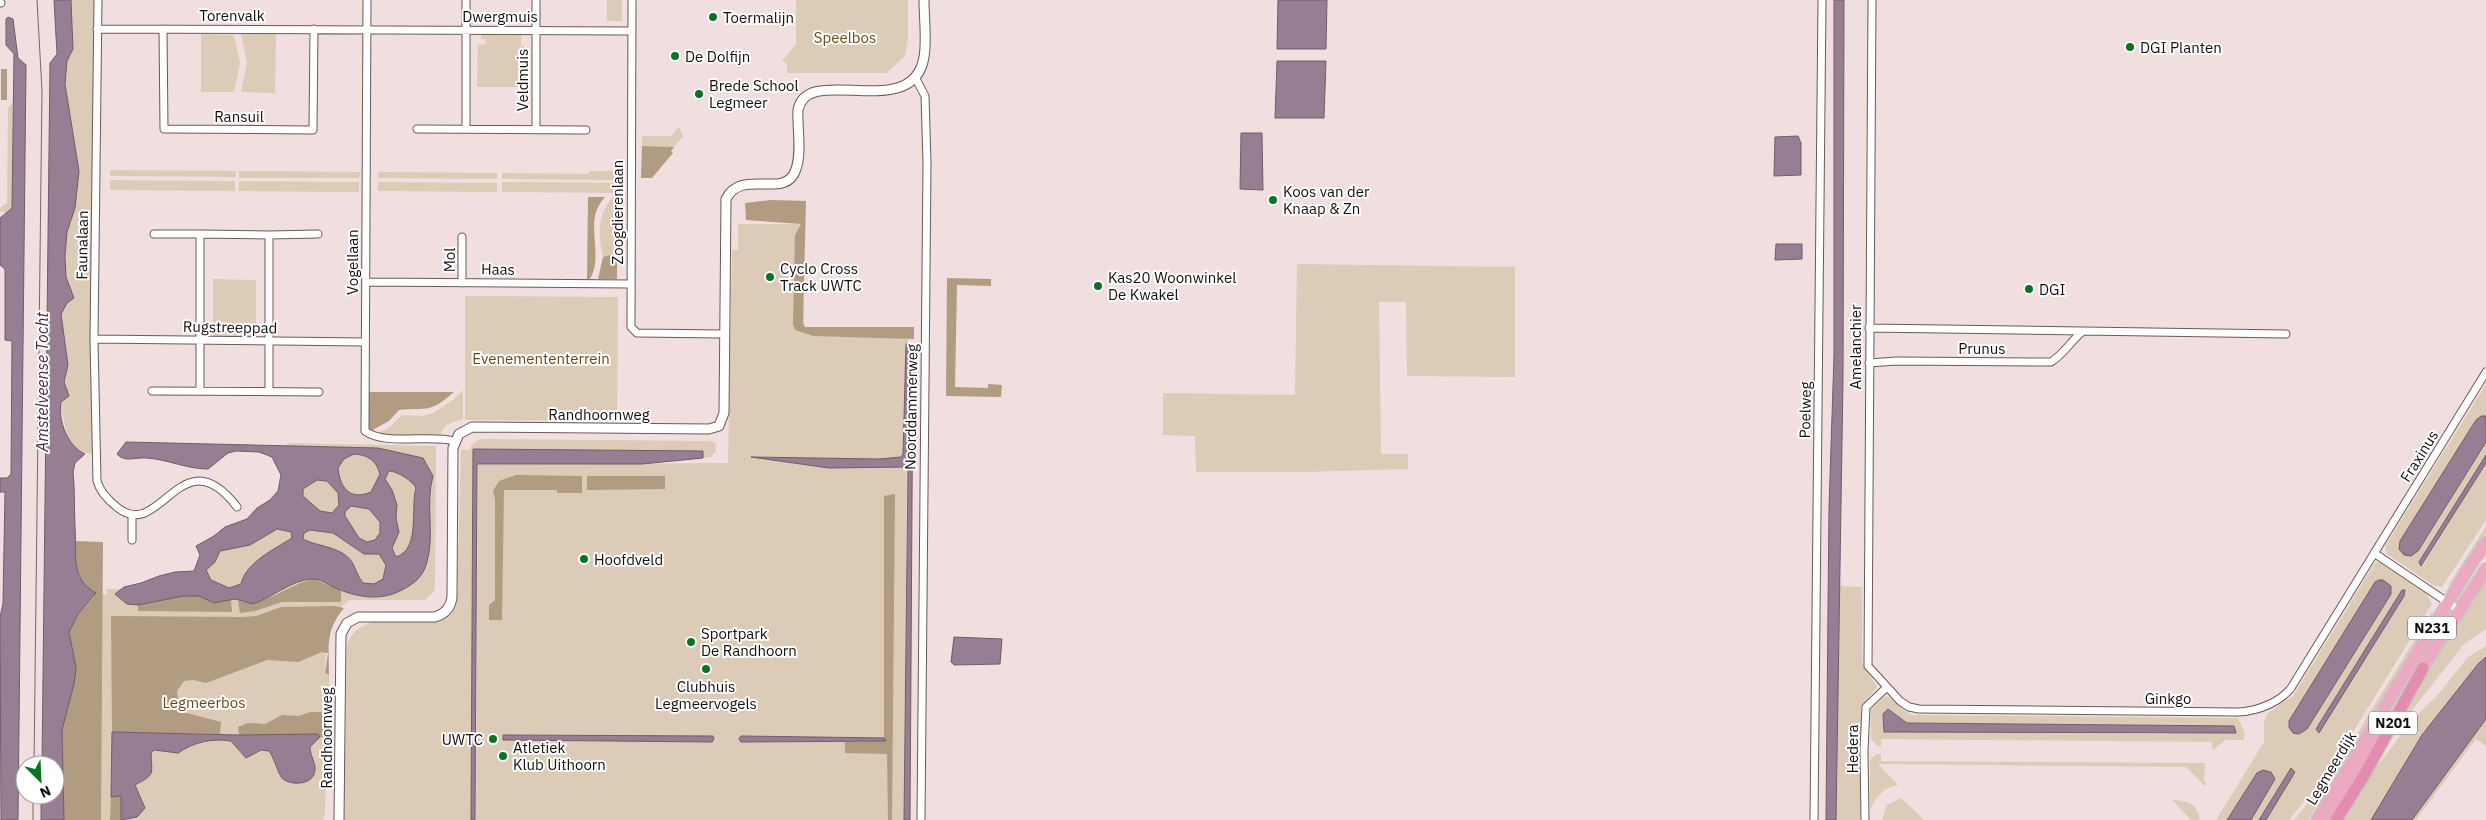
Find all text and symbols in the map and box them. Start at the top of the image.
street label: Torenvalk [199,6,265,25]
street label: Dwergmuis [462,7,538,26]
place label: Toermalijn [723,8,794,27]
marker: Toermalijn [707,11,719,23]
park label: Speelbos [814,28,876,47]
place label: DGI Planten [2140,38,2222,57]
marker: DGI Planten [2124,41,2136,53]
place label: De Dolfijn [685,47,750,66]
street label: Veldmuis [513,49,532,111]
marker: De Dolfijn [669,50,681,62]
place label: Brede School Legmeer [709,76,799,112]
marker: Brede School Legmeer [693,88,705,100]
street label: Ransuil [214,107,264,126]
street label: Zoogdierenlaan [608,160,627,264]
place label: Koos van der Knaap & Zn [1283,182,1370,218]
marker: Koos van der Knaap & Zn [1267,194,1279,206]
street label: Faunalaan [72,210,92,280]
street label: Vogellaan [343,229,362,295]
street label: Mol [440,248,459,272]
street label: Haas [481,259,515,279]
place label: Cyclo Cross Track UWTC [780,259,862,295]
place label: Kas20 Woonwinkel De Kwakel [1108,268,1236,304]
marker: Cyclo Cross Track UWTC [764,271,776,283]
marker: Kas20 Woonwinkel De Kwakel [1092,280,1104,292]
place label: DGI [2039,280,2066,299]
marker: DGI [2023,283,2035,295]
street label: Amelanchier [1846,304,1865,390]
water label: Amstelveense Tocht [32,311,52,453]
street label: Rugstreeppad [183,317,277,337]
street label: Prunus [1958,339,2006,358]
street label: Noorddammerweg [900,344,922,470]
park label: Evenemententerrein [472,349,610,368]
street label: Poelweg [1795,381,1815,439]
street label: Randhoornweg [548,405,650,424]
street label: Fraxinus [2396,427,2442,485]
place label: Hoofdveld [594,550,663,569]
marker: Hoofdveld [578,553,590,565]
road number: N231 [2408,616,2456,640]
place label: Sportpark De Randhoorn [701,624,797,660]
marker: Sportpark De Randhoorn [685,636,697,648]
marker: Clubhuis Legmeervogels [700,663,712,675]
place label: Clubhuis Legmeervogels [655,677,757,713]
street label: Randhoornweg [317,687,336,789]
street label: Ginkgo [2145,689,2191,708]
park label: Legmeerbos [163,693,246,712]
road number: N201 [2369,711,2417,734]
street label: Hedera [1843,724,1862,774]
street label: Legmeerdijk [2302,728,2360,808]
place label: UWTC [442,730,483,749]
marker: UWTC [487,733,499,745]
place label: Atletiek Klub Uithoorn [513,738,606,774]
marker: Atletiek Klub Uithoorn [497,750,509,762]
north arrow [15,755,65,805]
text: N [37,782,54,802]

